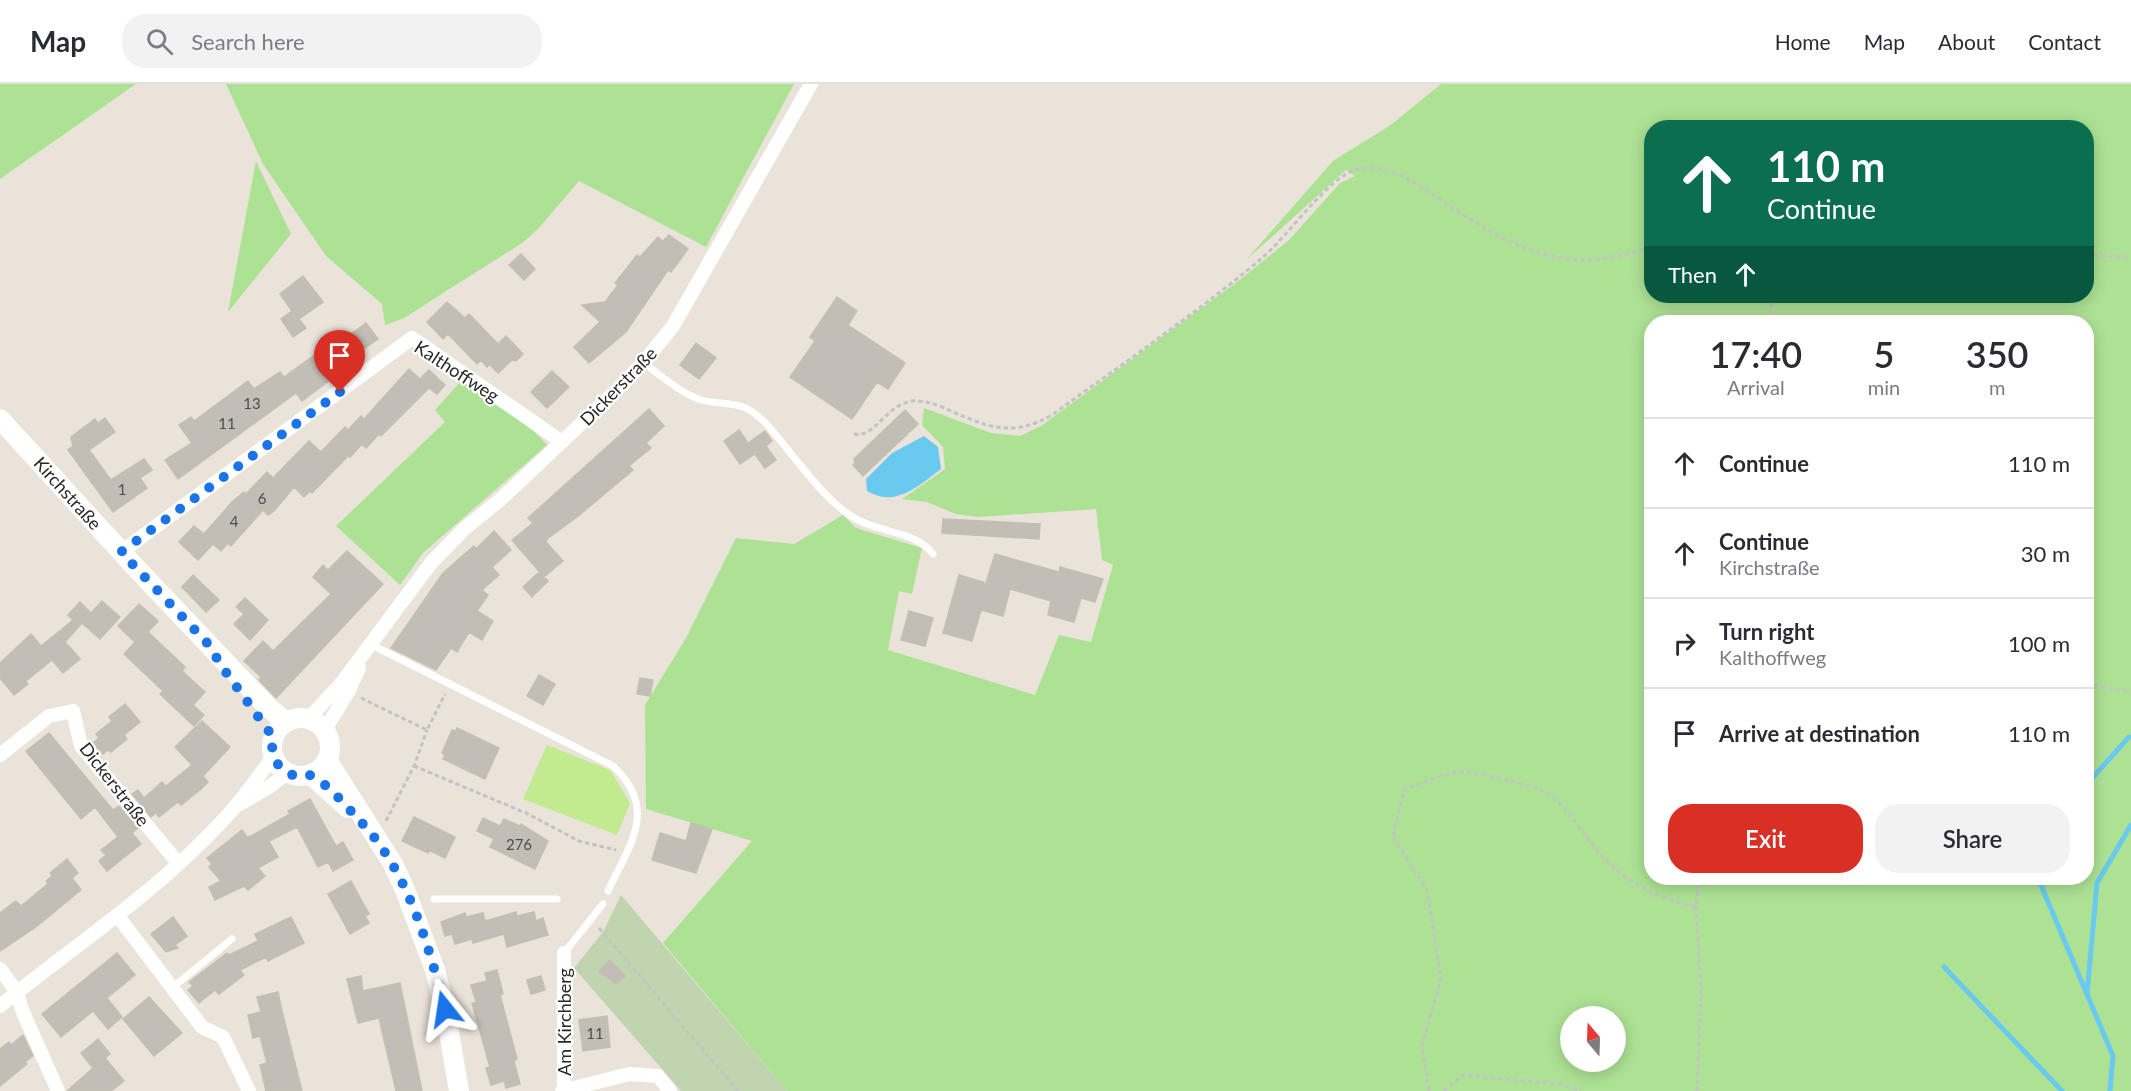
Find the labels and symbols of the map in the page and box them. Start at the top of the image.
pin [314,330,365,392]
street label: Kalthoffweg [411,336,503,406]
street label: Dickerstraße [575,342,661,430]
house number: 13 [243,394,261,412]
house number: 11 [218,414,236,432]
street label: Kirchstraße [30,452,106,534]
house number: 1 [118,480,126,498]
house number: 6 [258,489,267,507]
house number: 4 [230,512,239,530]
street label: Dickerstraße [75,738,155,830]
house number: 276 [506,835,532,853]
street label: Am Kirchberg [553,968,575,1076]
position arrow [413,977,477,1041]
north arrow [1560,1006,1626,1072]
house number: 11 [586,1024,604,1042]

